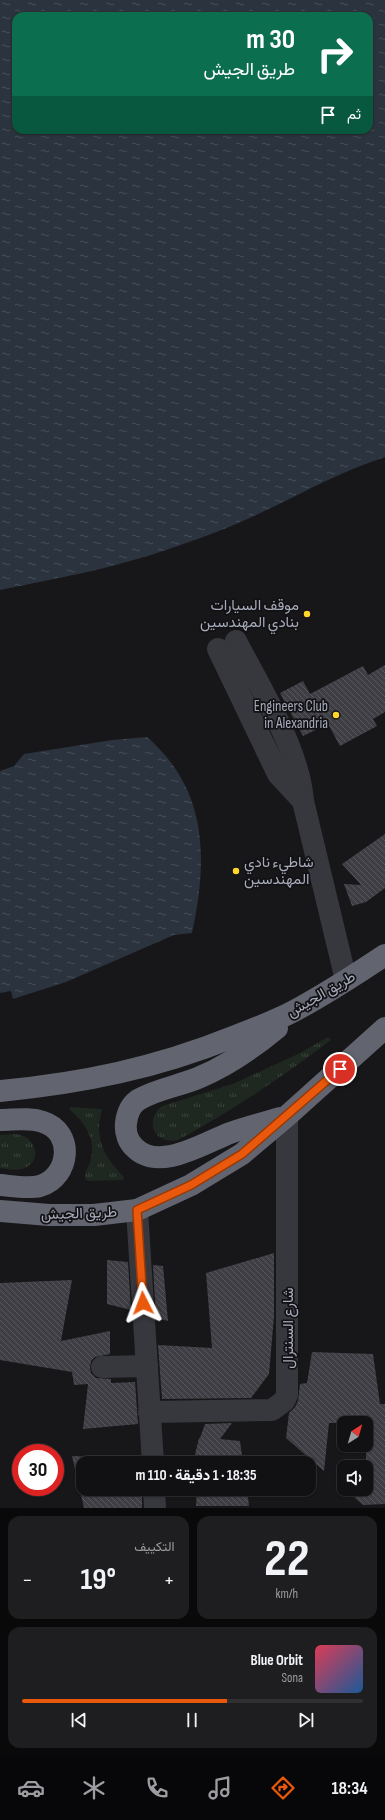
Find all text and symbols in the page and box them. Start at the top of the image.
text: 30 m [246,23,295,56]
icon: right [309,28,361,80]
text: طريق الجيش [204,59,295,80]
icon: arrive [317,104,339,126]
text: ثم [347,105,361,124]
place label: موقف السيارات بنادي المهندسين [200,596,299,635]
marker: موقف السيارات بنادي المهندسين [302,609,312,619]
place label: Engineers Club in Alexandria [254,697,328,733]
marker: Engineers Club in Alexandria [331,710,341,720]
place label: شاطيء نادي المهندسين [244,853,314,889]
marker: شاطيء نادي المهندسين [231,866,241,876]
street label: طريق الجيش [283,967,359,1022]
pin [323,1052,357,1086]
icon: arrive [329,1058,351,1080]
street label: طريق الجيش [41,1203,118,1224]
position arrow [122,1282,164,1324]
street label: شارع السنترال [279,1287,299,1369]
north arrow [337,1416,373,1452]
map controls [337,1416,373,1496]
speed limit sign: 30 [12,1444,64,1496]
button: sound [337,1460,373,1496]
text: 18:35 · 1 دقيقة · 110 m [136,1466,256,1485]
text: 22 [264,1528,310,1591]
text: التكييف [134,1539,175,1555]
text: 19° [81,1562,116,1598]
text: − [22,1567,33,1594]
text: + [164,1567,175,1594]
text: km/h [276,1586,298,1602]
text: Blue Orbit [251,1651,303,1670]
text: Sona [281,1670,303,1686]
icon: previous [68,1709,90,1731]
icon: pause [181,1709,203,1731]
icon: next [295,1709,317,1731]
icon: car [17,1774,45,1802]
icon: climate [80,1774,108,1802]
icon: phone [143,1774,171,1802]
icon: music [206,1774,234,1802]
icon: directions [269,1774,297,1802]
text: 18:34 [332,1778,368,1799]

